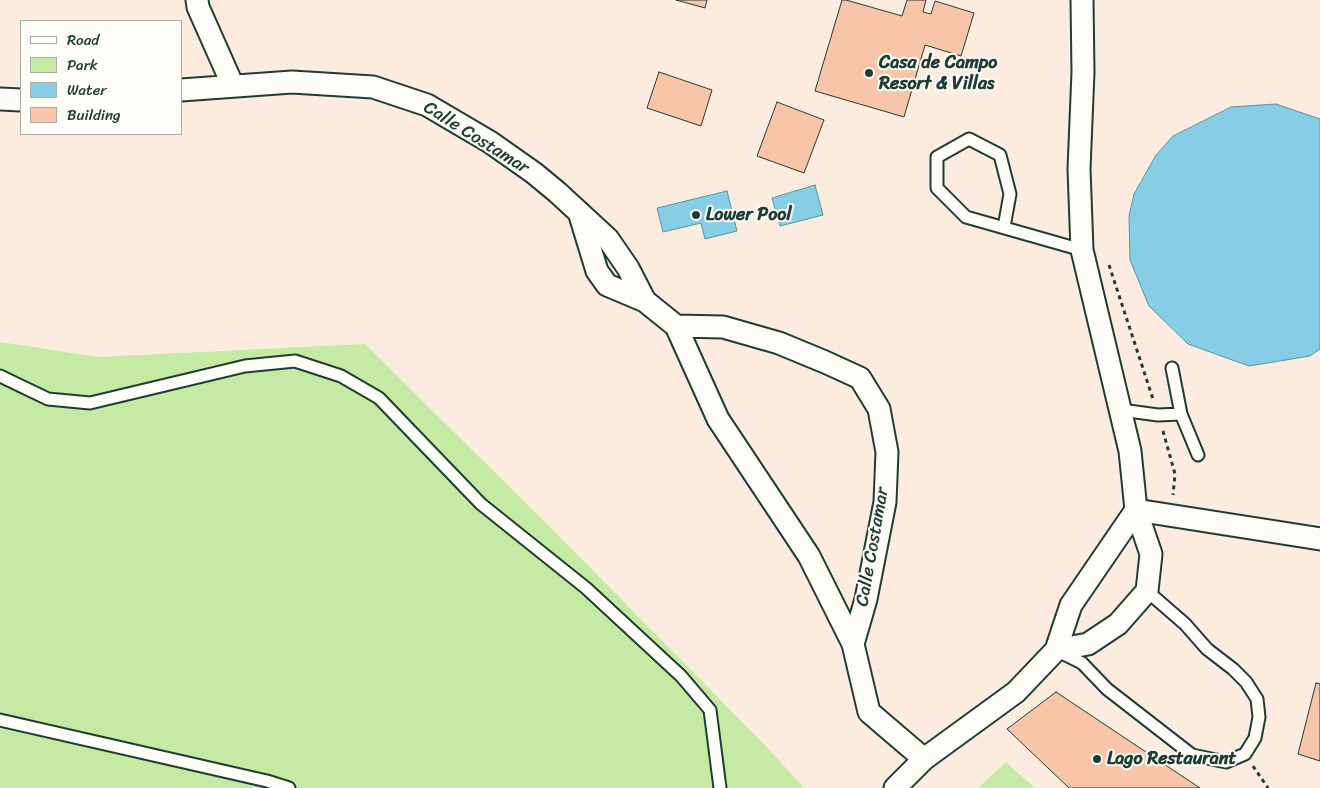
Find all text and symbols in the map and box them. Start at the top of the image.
legend [20,20,182,135]
text: Road [67,27,99,53]
text: Park [67,52,98,78]
place label: Casa de Campo Resort & Villas [879,52,997,94]
marker: Casa de Campo Resort & Villas [863,67,875,79]
text: Water [67,77,107,103]
street label: Calle Costamar [419,97,533,179]
text: Building [67,102,121,128]
place label: Lower Pool [706,204,792,226]
marker: Lower Pool [690,209,702,221]
street label: Calle Costamar [852,486,894,608]
place label: Lago Restaurant [1107,748,1236,770]
marker: Lago Restaurant [1091,753,1103,765]

